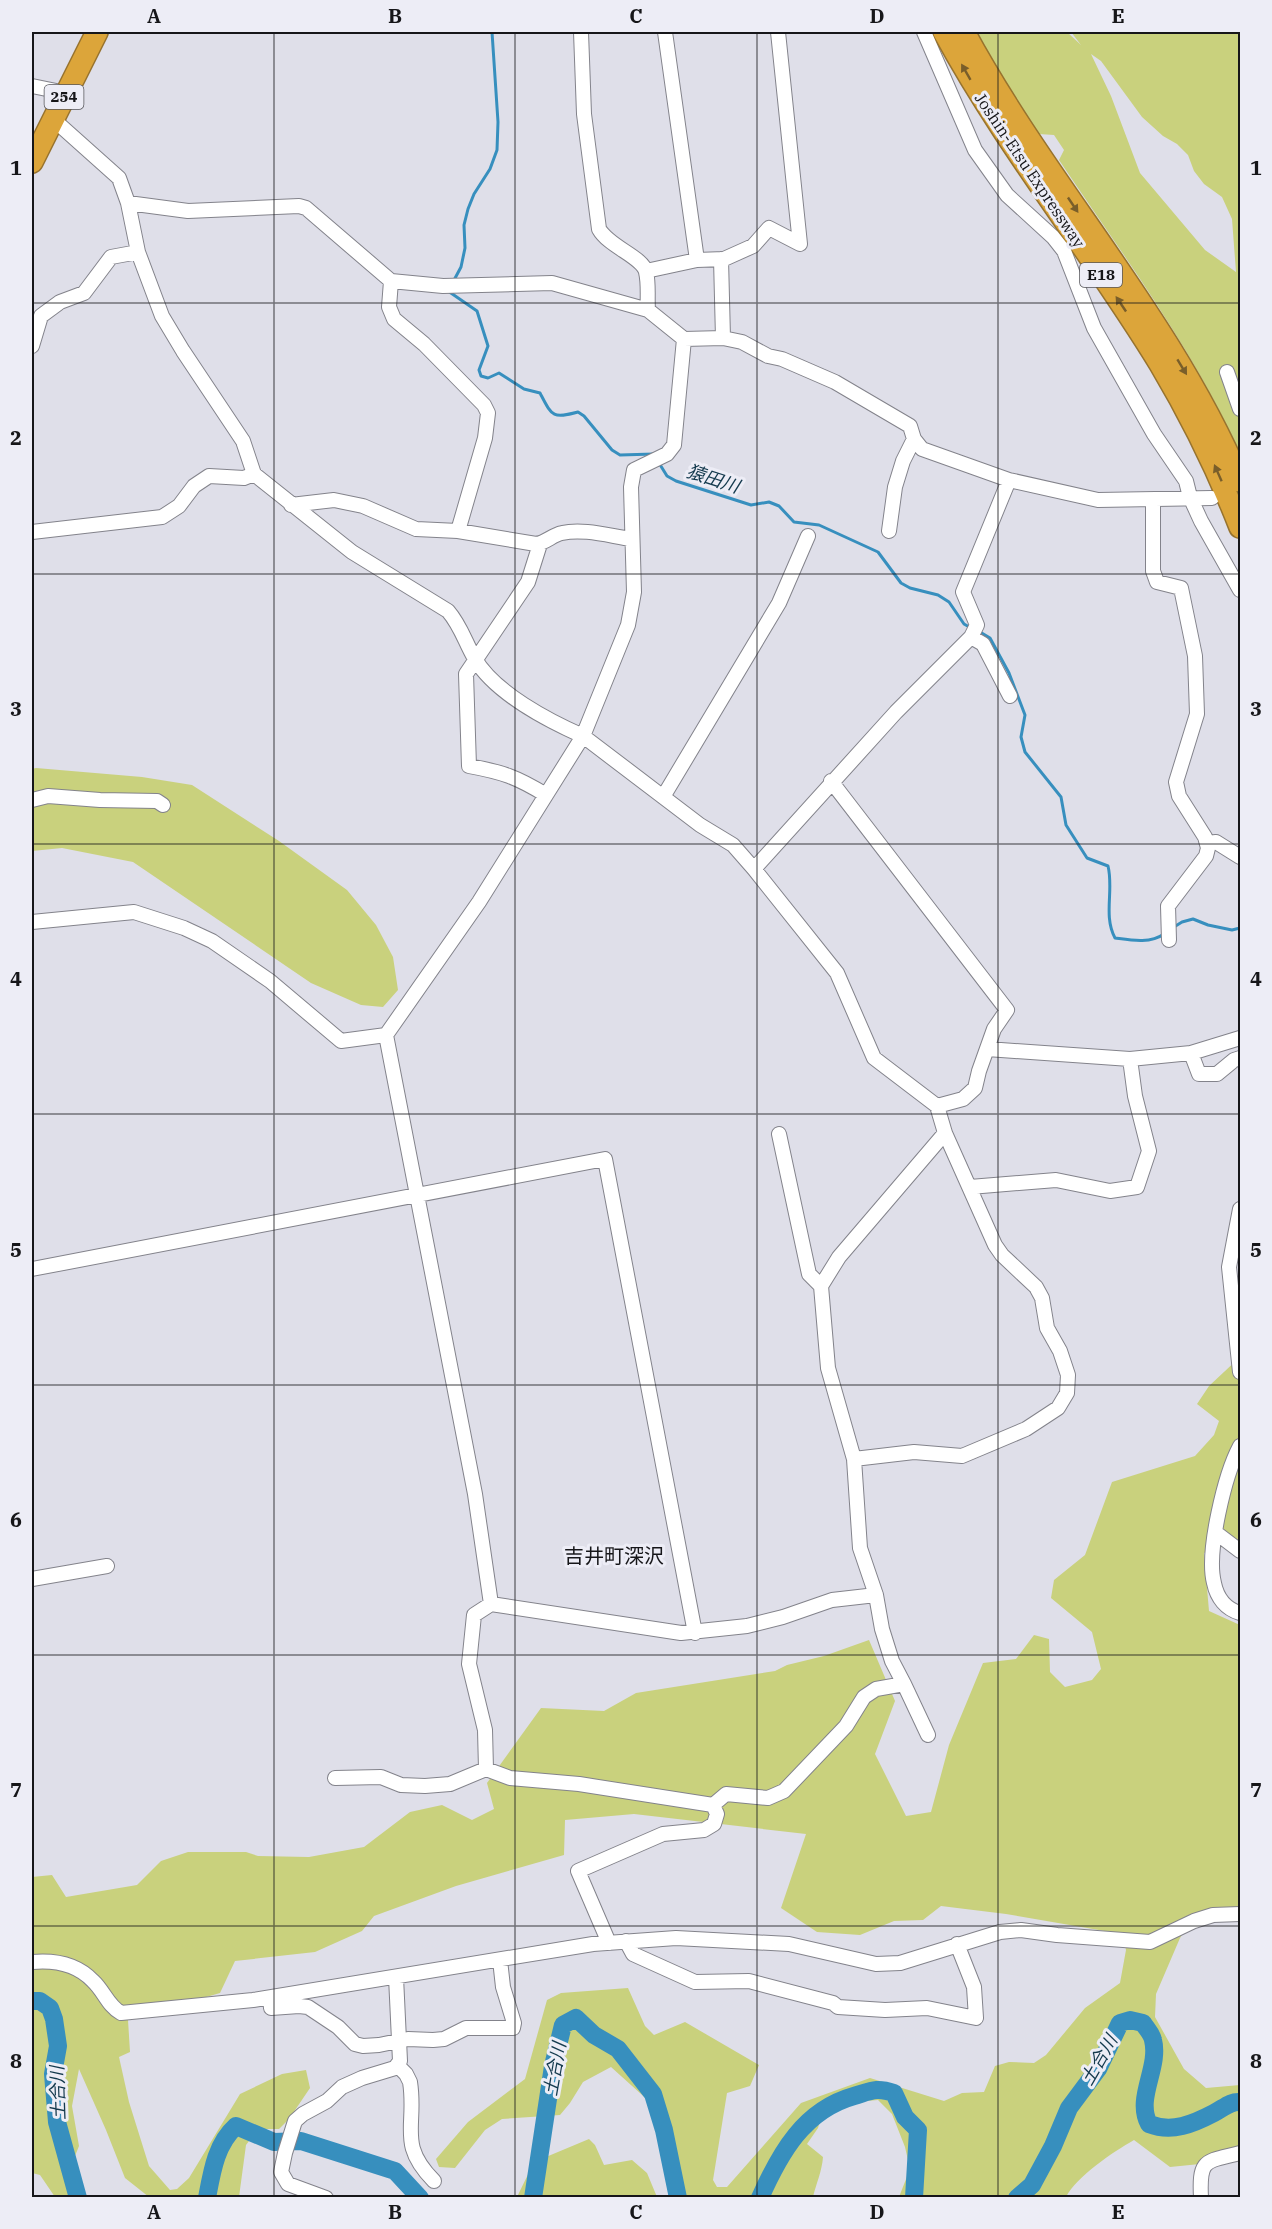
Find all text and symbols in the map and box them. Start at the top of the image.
text: A [147,2,161,29]
text: B [388,2,402,29]
text: C [629,2,643,29]
text: D [869,2,885,29]
text: E [1111,2,1125,29]
one-way arrow [961,64,972,80]
road number: 254 [44,85,84,109]
street label: Joshin-Etsu Expressway [971,89,1090,252]
text: 1 [10,154,22,181]
text: 1 [1250,154,1262,181]
one-way arrow [1067,197,1079,213]
road number: E18 [1080,263,1122,287]
one-way arrow [1115,297,1127,313]
one-way arrow [1177,359,1187,376]
text: 2 [10,424,22,451]
text: 2 [1250,424,1262,451]
water label: 猿田川 [684,459,744,498]
one-way arrow [1213,464,1223,482]
text: 3 [10,695,22,722]
text: 3 [1250,695,1262,722]
text: 4 [10,965,22,992]
text: 4 [1250,965,1262,992]
text: 5 [10,1236,22,1263]
text: 5 [1250,1236,1262,1263]
text: 6 [10,1506,22,1533]
text: 6 [1250,1506,1262,1533]
district label: 吉井町深沢 [564,1542,664,1569]
text: 7 [10,1776,22,1803]
text: 7 [1250,1776,1262,1803]
water label: 土合川 [1075,2029,1123,2089]
water label: 土合川 [538,2038,571,2097]
text: 8 [10,2047,22,2074]
text: 8 [1250,2047,1262,2074]
water label: 土合川 [45,2064,70,2120]
text: A [147,2198,161,2225]
text: B [388,2198,402,2225]
text: C [629,2198,643,2225]
text: D [869,2198,885,2225]
text: E [1111,2198,1125,2225]

